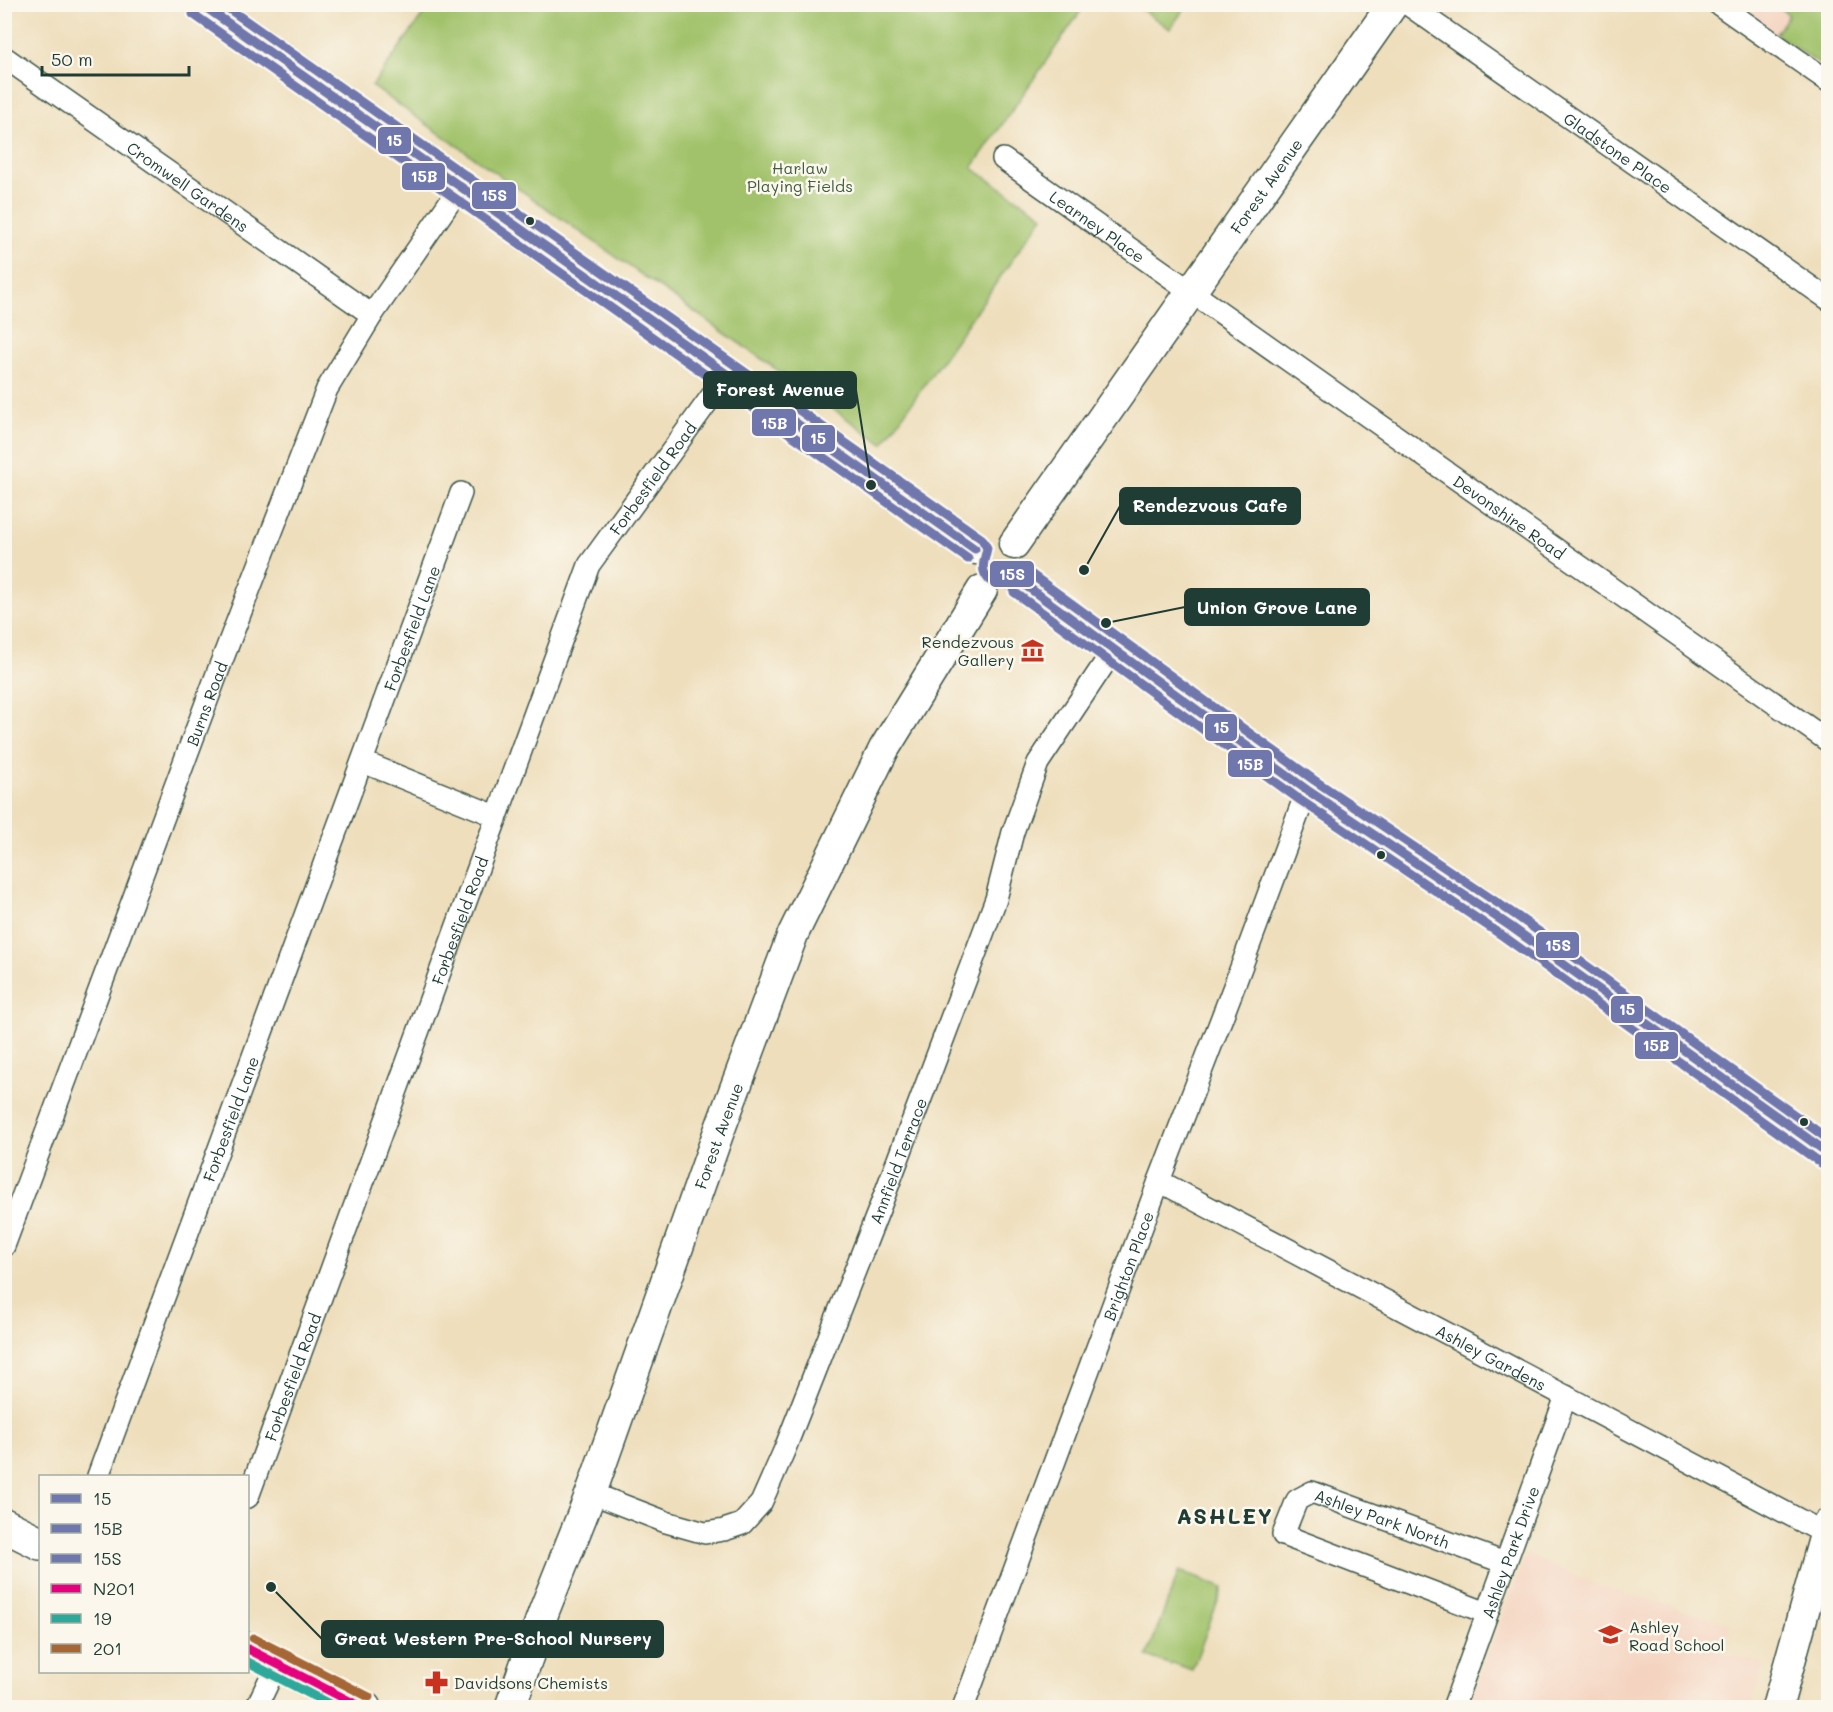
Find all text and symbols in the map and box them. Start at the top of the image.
scale bar [42,39,189,77]
text: 50 m [51,47,93,71]
street label: Gladstone Place [1560,107,1676,197]
line badge: 15 [377,126,412,155]
text: 15 [386,129,402,150]
street label: Forest Avenue [1225,134,1306,237]
street label: Cromwell Gardens [123,136,253,236]
park label: Harlaw Playing Fields [747,157,853,196]
line badge: 15B [401,162,446,191]
text: 15B [410,165,438,186]
line badge: 15S [471,181,517,210]
text: 15S [481,184,507,205]
street label: Learney Place [1046,185,1149,267]
unlabelled marker [524,215,536,227]
callout: Forest Avenue [704,372,856,408]
text: Forest Avenue [716,377,845,401]
line badge: 15B [751,408,797,437]
text: 15B [760,412,788,433]
street label: Forbesfield Road [604,417,700,539]
line badge: 15 [801,424,836,453]
text: 15 [810,427,826,448]
street label: Devonshire Road [1449,470,1570,563]
callout: Rendezvous Cafe [1120,488,1300,524]
text: Rendezvous Cafe [1132,493,1288,517]
line badge: 15S [989,560,1035,588]
street label: Forbesfield Lane [378,562,444,693]
text: 15S [999,563,1025,584]
callout: Union Grove Lane [1185,589,1369,625]
text: Union Grove Lane [1197,595,1358,619]
place label: Rendezvous Gallery [922,631,1014,670]
museum icon: Rendezvous Gallery [1019,637,1045,663]
street label: Burns Road [181,658,231,748]
line badge: 15 [1204,713,1238,742]
text: 15 [1213,716,1229,737]
line badge: 15B [1227,749,1273,778]
text: 15B [1236,753,1264,774]
unlabelled marker [1375,849,1387,861]
street label: Forbesfield Road [426,854,492,987]
line badge: 15S [1535,931,1580,959]
text: 15S [1545,934,1571,955]
line badge: 15 [1610,995,1644,1024]
text: 15 [1619,998,1635,1019]
line badge: 15B [1634,1031,1679,1060]
text: 15B [1642,1034,1670,1055]
street label: Forbesfield Lane [197,1053,263,1184]
street label: Forest Avenue [689,1079,747,1192]
street label: Annfield Terrace [864,1095,931,1227]
unlabelled marker [1798,1116,1810,1128]
street label: Brighton Place [1098,1208,1157,1323]
street label: Forbesfield Road [259,1310,325,1444]
street label: Ashley Gardens [1433,1319,1550,1395]
legend [39,1475,249,1673]
street label: Ashley Park North [1312,1483,1453,1552]
street label: Ashley Park Drive [1476,1483,1543,1621]
text: 15 [93,1486,112,1510]
district label: ASHLEY [1176,1501,1274,1530]
text: 15B [93,1516,123,1540]
text: 15S [93,1546,122,1570]
text: N201 [93,1576,135,1600]
text: 19 [93,1606,112,1630]
place label: Ashley Road School [1629,1616,1724,1655]
callout: Great Western Pre-School Nursery [322,1621,663,1657]
school or university icon: Ashley Road School [1598,1622,1624,1648]
text: Great Western Pre-School Nursery [334,1626,652,1650]
text: 201 [93,1636,122,1660]
pharmacy icon: Davidsons Chemists [423,1669,449,1695]
place label: Davidsons Chemists [454,1672,608,1693]

